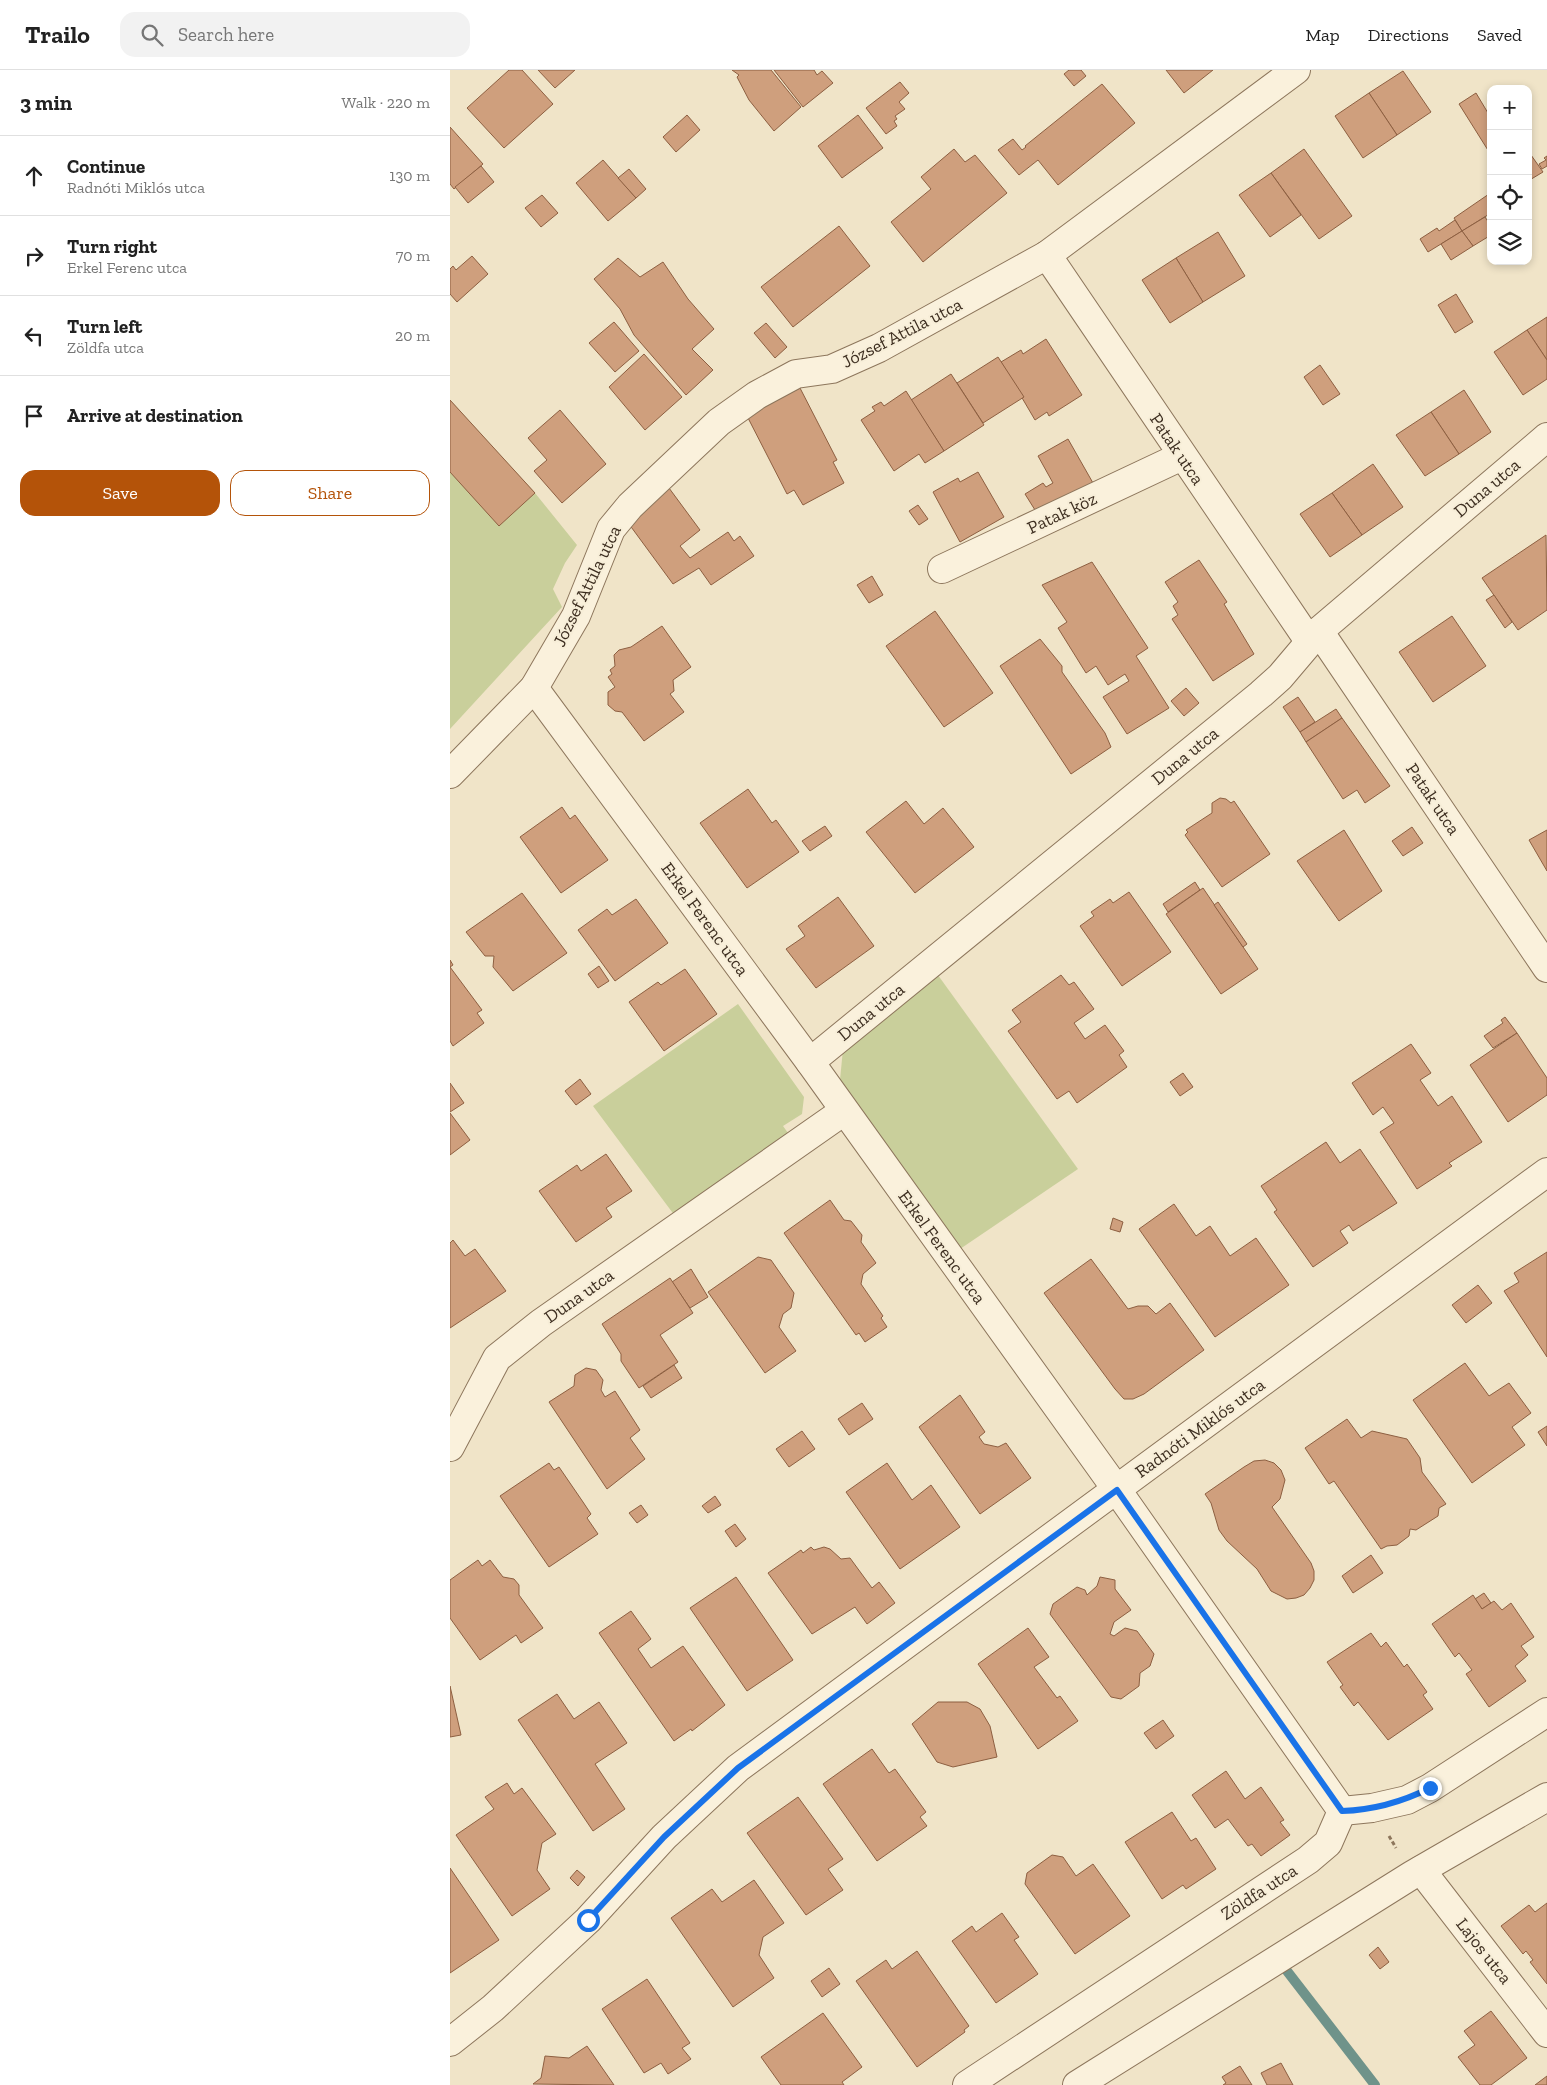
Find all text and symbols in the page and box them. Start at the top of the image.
search box [120,12,470,57]
text: Trailo [25,20,90,49]
icon: search [138,21,166,49]
text: Search here [178,23,274,46]
text: Map [1305,24,1340,46]
text: Directions [1368,24,1449,46]
text: Saved [1477,24,1522,46]
map controls [1487,85,1532,265]
button: + [1487,85,1532,130]
text: 3 min [20,90,72,115]
text: Walk · 220 m [342,93,430,112]
button: − [1487,130,1532,175]
text: Continue [67,155,145,178]
icon: ahead [20,162,48,190]
text: 130 m [389,166,430,185]
button: locate [1487,175,1532,220]
text: Radnóti Miklós utca [67,178,205,197]
button: layers [1487,220,1532,265]
text: Turn right [67,235,157,258]
icon: right [20,242,48,270]
text: 70 m [396,246,430,265]
text: Erkel Ferenc utca [67,258,187,277]
street label: József Attila utca [838,293,966,373]
text: Turn left [67,315,142,338]
icon: left [20,322,48,350]
text: 20 m [395,326,430,345]
text: Zöldfa utca [67,338,144,357]
icon: arrive [20,402,48,430]
text: Arrive at destination [67,404,243,427]
street label: Patak utca [1145,409,1209,489]
street label: Duna utca [1449,454,1525,522]
button: Save [20,470,220,516]
button: Share [230,470,430,516]
street label: Patak köz [1024,487,1100,539]
street label: József Attila utca [548,522,626,650]
street label: Duna utca [1147,722,1223,790]
street label: Patak utca [1401,759,1465,839]
street label: Erkel Ferenc utca [656,858,754,980]
street label: Duna utca [833,978,909,1046]
street label: Erkel Ferenc utca [893,1186,991,1308]
street label: Duna utca [540,1264,618,1328]
street label: Radnóti Miklós utca [1131,1373,1269,1482]
route end [1419,1777,1442,1800]
street label: Zöldfa utca [1217,1859,1302,1925]
route start [577,1909,600,1932]
street label: Lajos utca [1451,1913,1517,1989]

